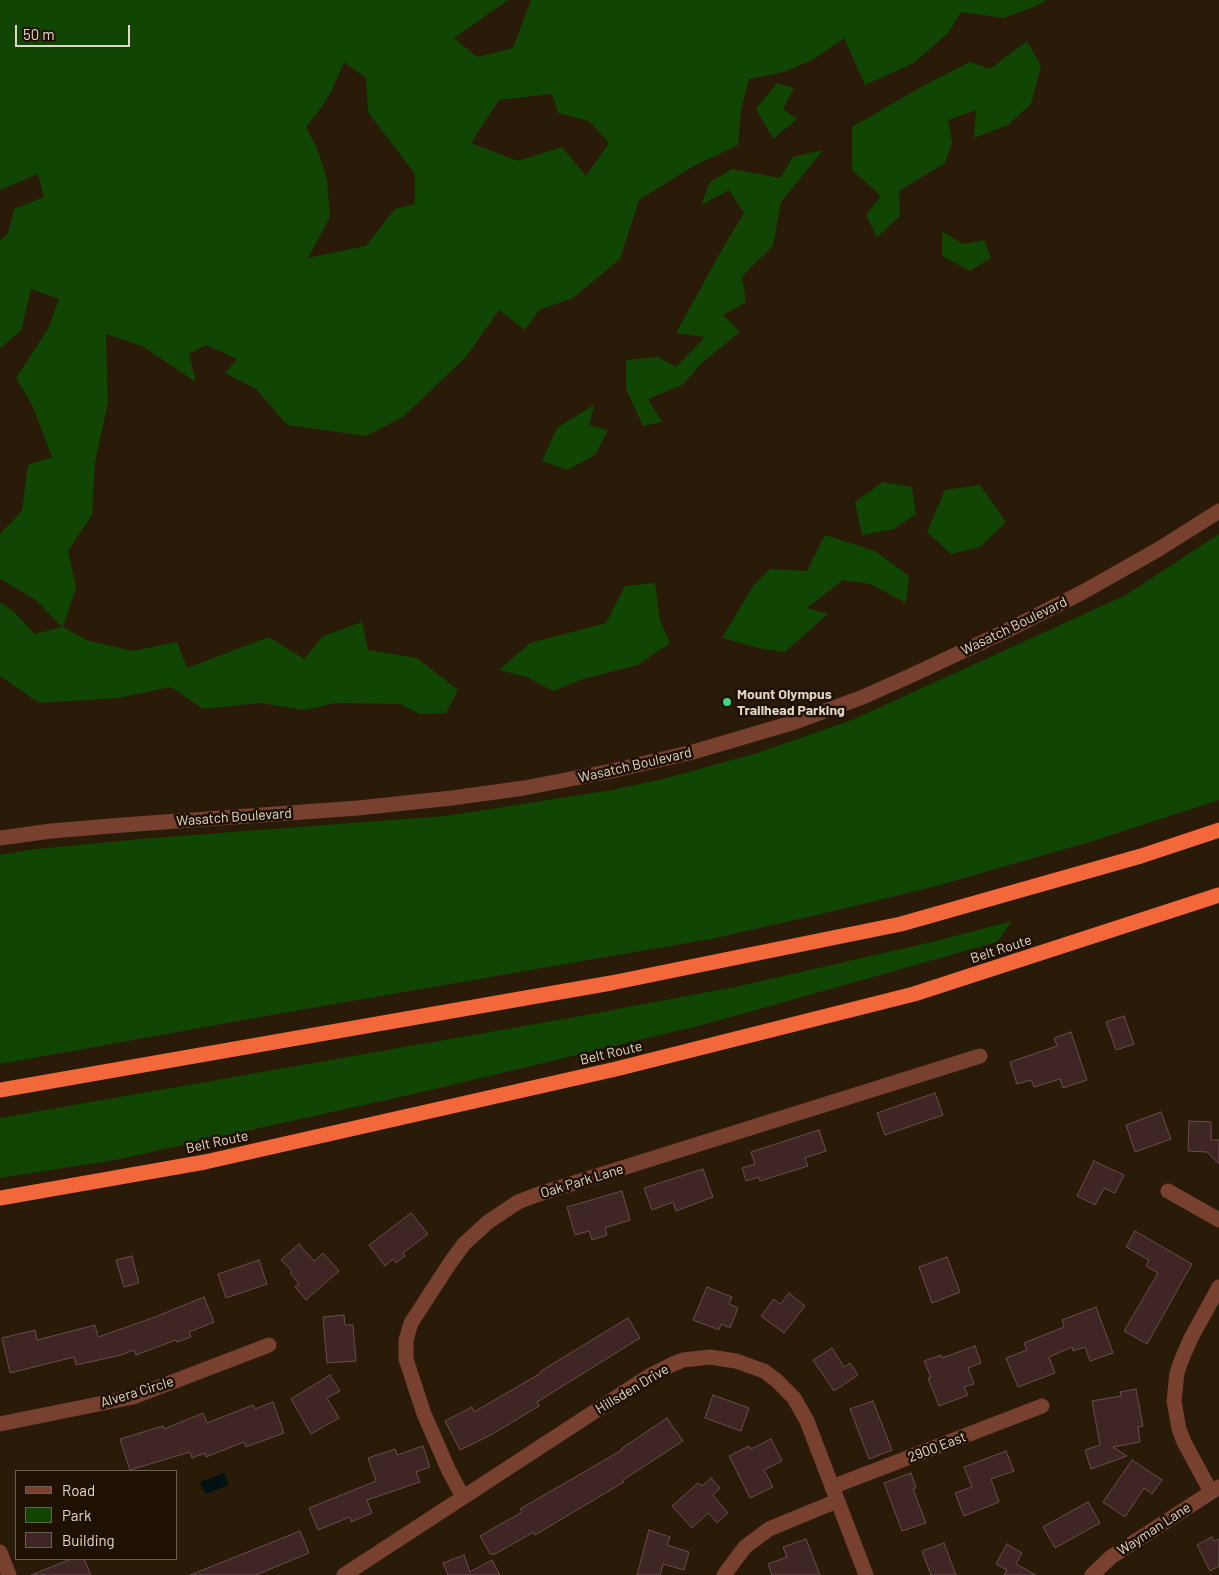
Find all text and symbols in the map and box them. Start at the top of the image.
scale bar [18,15,132,47]
text: 50 m [23,25,55,43]
street label: Wasatch Boulevard [958,593,1070,659]
place label: Mount Olympus Trailhead Parking [737,686,845,719]
marker: Mount Olympus Trailhead Parking [721,696,733,708]
street label: Wasatch Boulevard [577,744,693,786]
street label: Wasatch Boulevard [176,805,292,829]
street label: Belt Route [968,931,1034,967]
street label: Belt Route [578,1038,644,1068]
street label: Belt Route [184,1127,250,1157]
street label: Oak Park Lane [538,1160,626,1202]
street label: Hillsden Drive [592,1361,672,1417]
street label: Alvera Circle [98,1373,176,1411]
street label: 2900 East [906,1428,968,1466]
legend [15,1470,178,1560]
text: Road [62,1481,95,1499]
street label: Wayman Lane [1114,1499,1194,1559]
text: Park [62,1506,91,1524]
text: Building [62,1531,115,1549]

